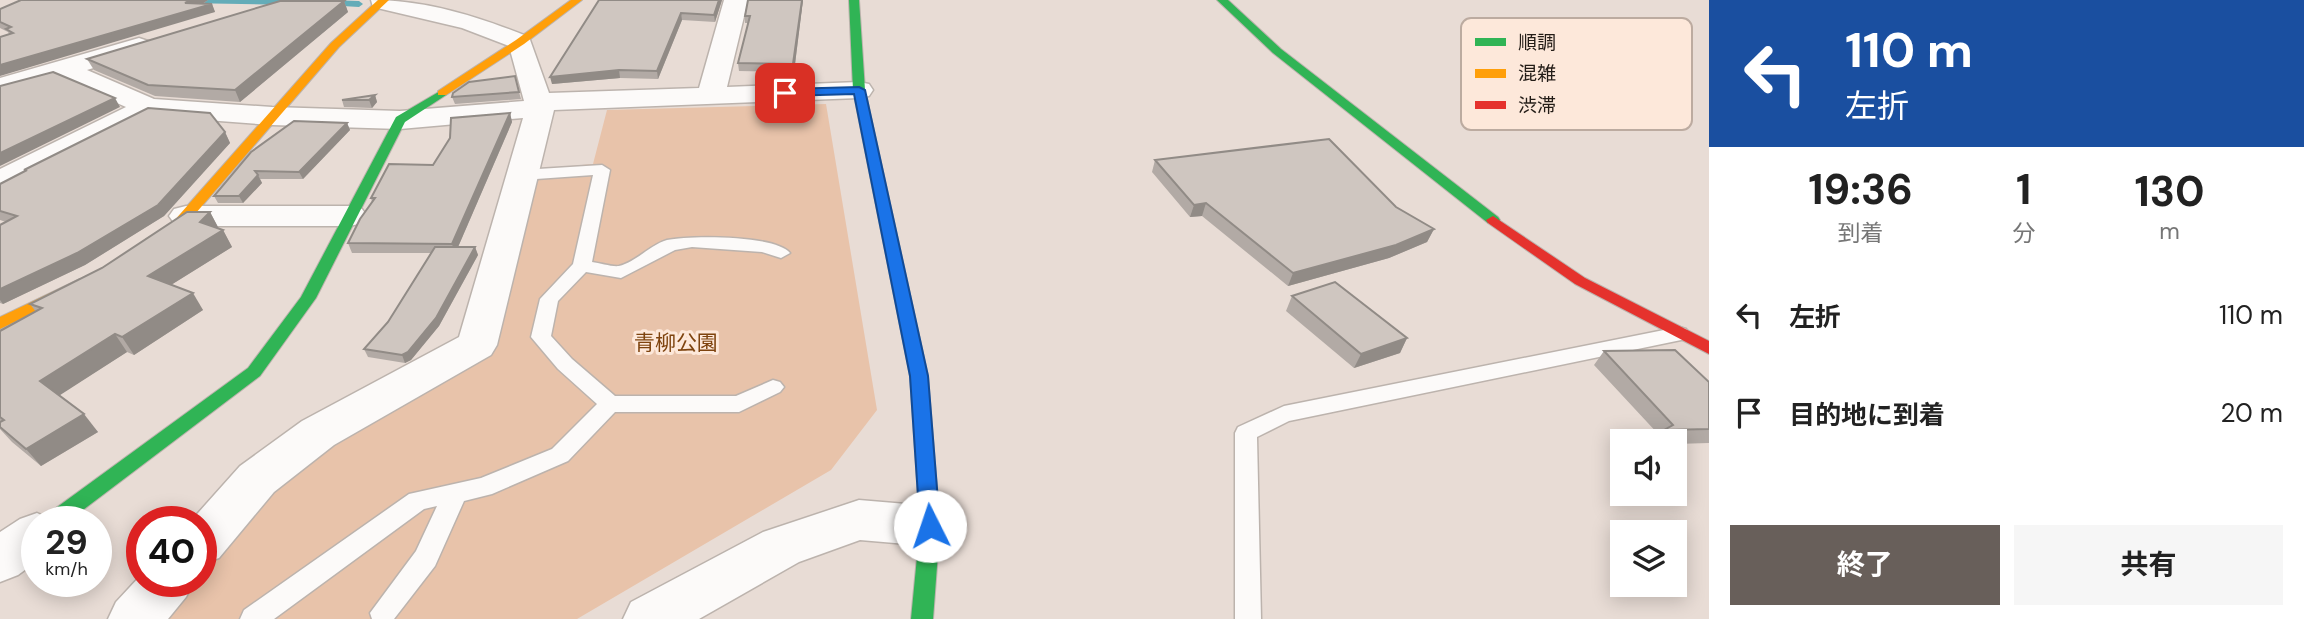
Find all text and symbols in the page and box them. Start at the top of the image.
legend [1461,18,1692,130]
text: 110 m [1845,18,1973,82]
icon: left [1730,28,1821,119]
text: 順調 [1518,30,1556,55]
text: 混雑 [1518,61,1556,86]
pin [755,63,815,123]
icon: arrive [766,74,804,112]
text: 左折 [1845,85,1909,127]
text: 渋滞 [1518,93,1556,118]
text: 19:36 [1808,162,1913,217]
text: 1 [2016,162,2031,217]
text: 130 [2134,164,2205,219]
text: m [2159,216,2180,246]
text: 到着 [1838,218,1884,248]
text: 分 [2012,218,2035,248]
icon: left [1730,296,1768,334]
text: 110 m [2219,298,2283,332]
text: 左折 [1789,300,1841,334]
park label: 青柳公園 [634,329,718,357]
icon: arrive [1730,394,1768,432]
text: 20 m [2220,396,2283,430]
text: 目的地に到着 [1789,398,1945,432]
map controls [1610,429,1687,597]
button: sound [1610,429,1687,506]
position arrow [893,489,967,563]
speed limit sign: 40 [126,506,217,597]
text: 29 [45,519,88,565]
button: layers [1610,520,1687,597]
button: 終了 [1730,525,2000,605]
button: 共有 [2014,525,2283,605]
text: km/h [45,557,88,581]

